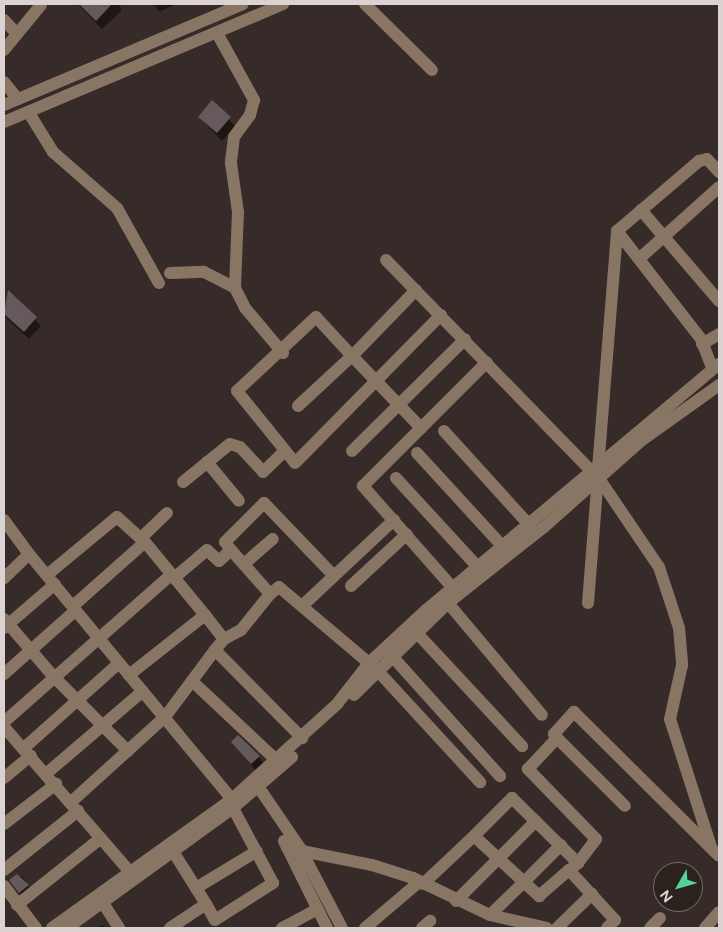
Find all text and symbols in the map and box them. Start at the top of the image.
north arrow [653,862,703,912]
text: N [657,886,677,905]

